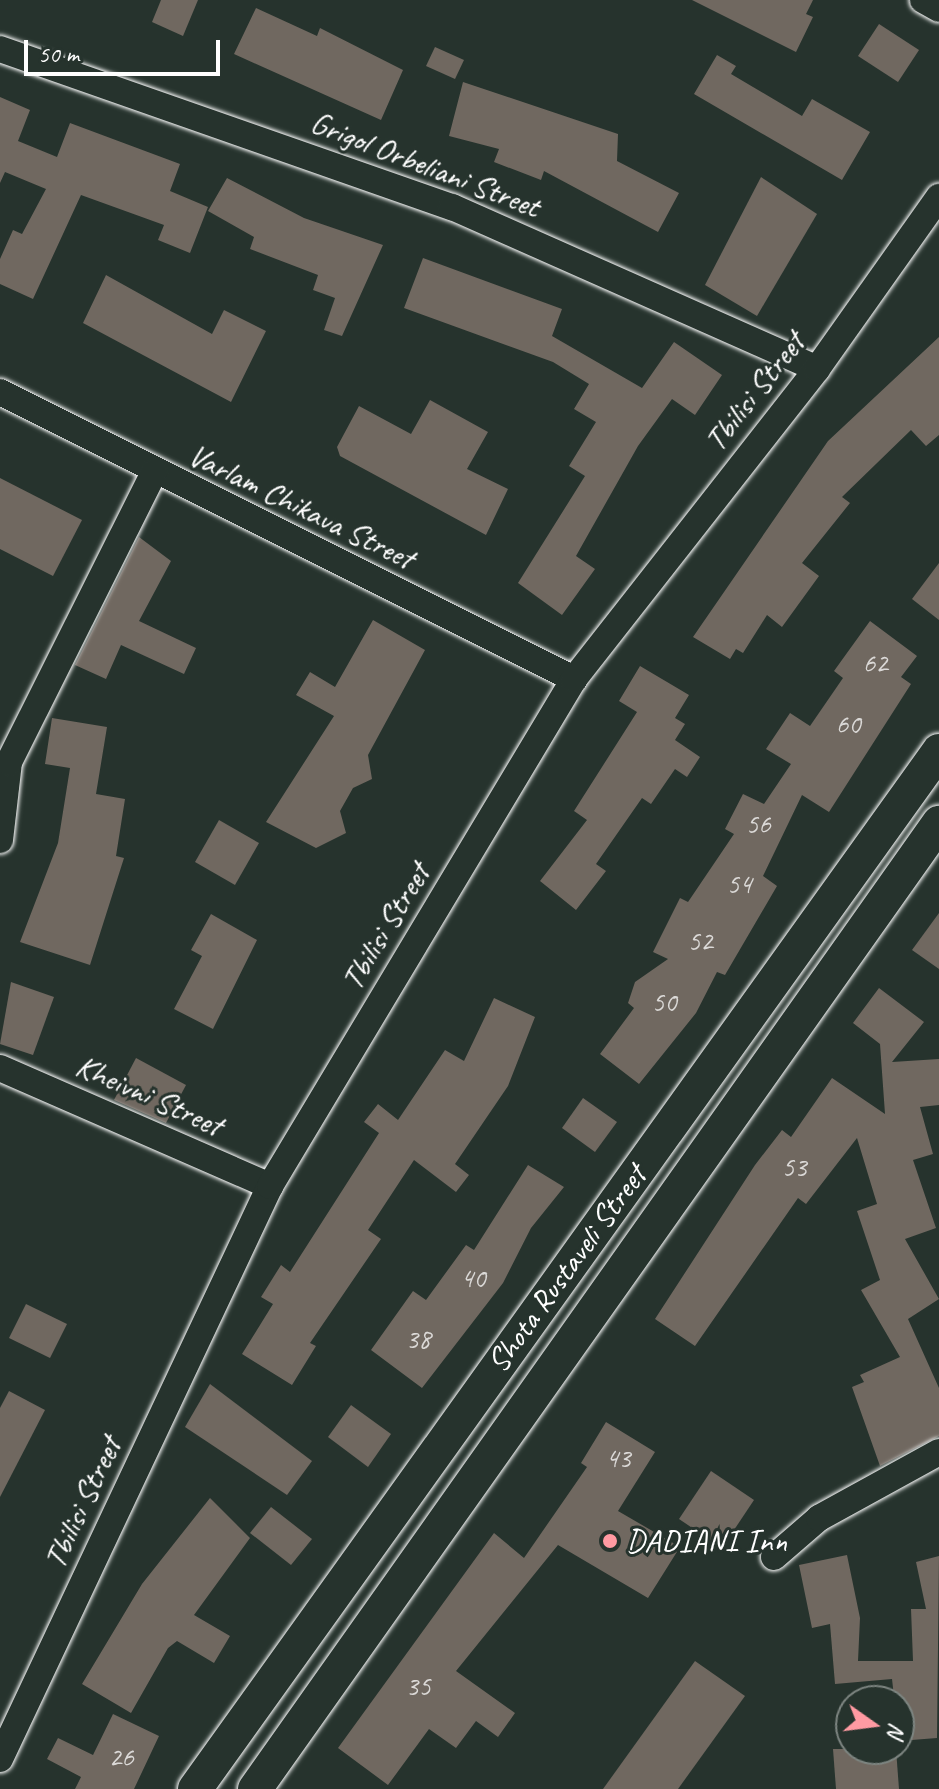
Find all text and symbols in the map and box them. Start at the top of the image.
scale bar [28,24,224,74]
text: 50 m [38,39,79,69]
street label: Grigol Orbeliani Street [305,104,545,226]
street label: Tbilisi Street [697,325,813,459]
street label: Varlam Chikava Street [182,436,420,578]
house number: 62 [862,646,888,680]
house number: 60 [835,707,861,741]
house number: 56 [745,807,771,841]
street label: Tbilisi Street [333,857,439,997]
house number: 54 [726,867,752,901]
house number: 52 [687,924,713,958]
house number: 50 [651,985,677,1019]
street label: Kheivni Street [70,1047,228,1145]
house number: 53 [781,1150,807,1184]
street label: Shota Rustaveli Street [479,1158,655,1380]
house number: 40 [460,1261,486,1295]
house number: 38 [405,1322,431,1356]
street label: Tbilisi Street [36,1431,130,1575]
house number: 43 [605,1441,631,1475]
place label: DADIANI Inn [626,1522,787,1560]
marker: DADIANI Inn [601,1532,619,1550]
house number: 35 [405,1669,431,1703]
north arrow [835,1685,915,1765]
text: N [881,1720,912,1740]
house number: 26 [108,1740,134,1774]

